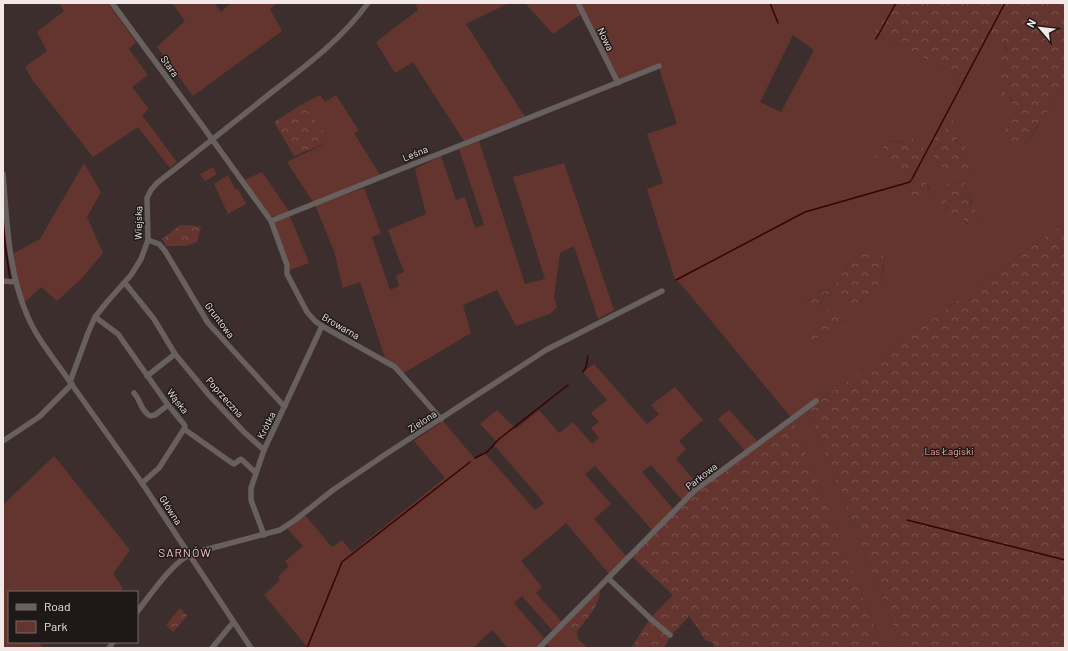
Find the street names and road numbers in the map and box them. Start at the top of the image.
street label: Nowa [595,25,617,53]
street label: Stara [158,53,182,79]
street label: Leśna [401,143,429,163]
street label: Wiejska [132,206,144,240]
street label: Gruntowa [203,300,237,340]
street label: Browarna [320,310,362,342]
street label: Poprzeczna [204,374,246,420]
street label: Wąska [165,386,191,416]
street label: Zielona [405,407,439,435]
street label: Krótka [254,409,278,441]
street label: Parkowa [683,460,719,492]
street label: Główna [157,493,185,527]

